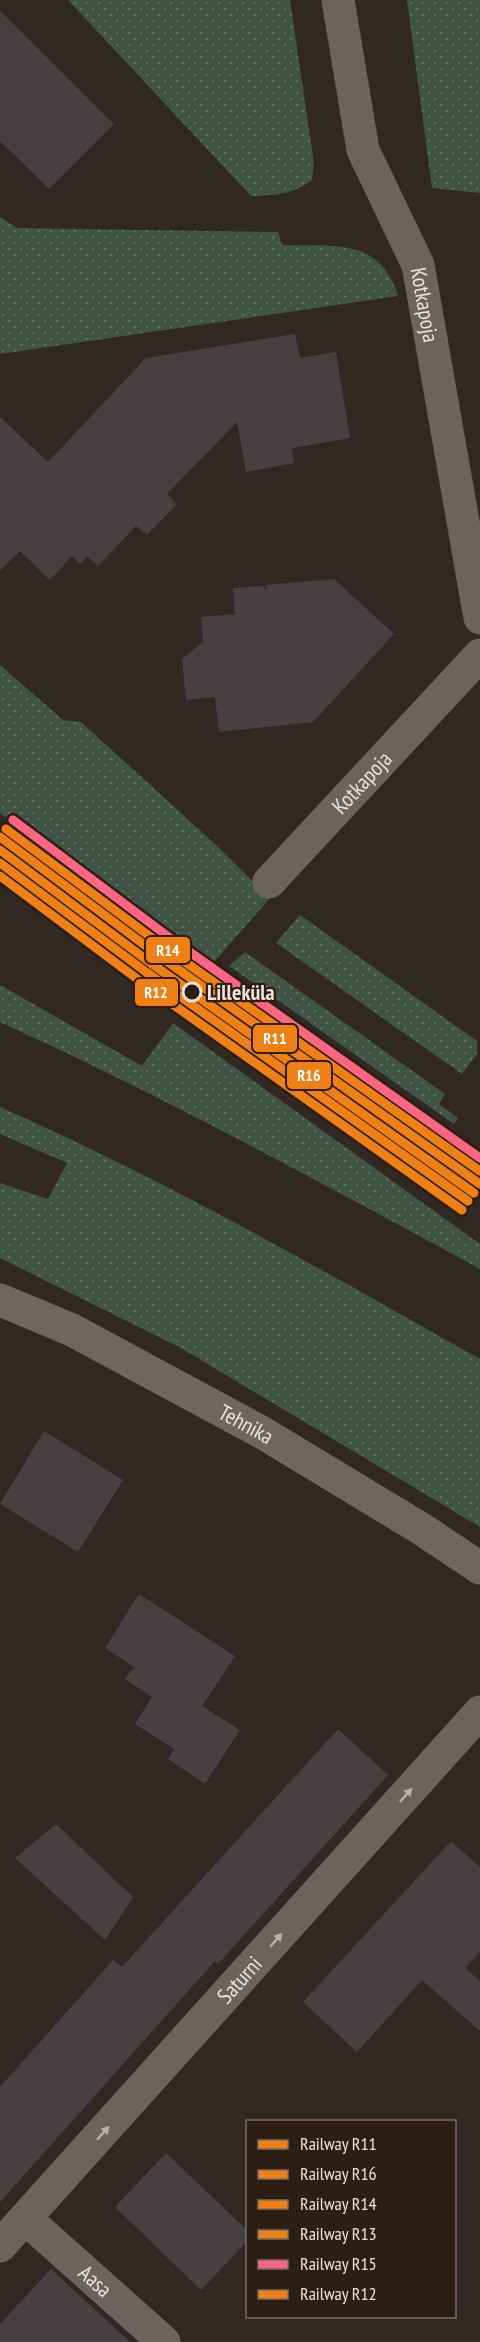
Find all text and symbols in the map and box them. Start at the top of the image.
street label: Kotkapoja [405,265,445,344]
street label: Kotkapoja [326,745,398,820]
line badge: R14 [145,936,191,964]
text: R14 [156,940,180,960]
line badge: R12 [134,978,179,1007]
place label: Lilleküla [207,978,275,1006]
text: R12 [144,982,168,1002]
marker: Lilleküla [182,982,202,1002]
line badge: R11 [252,1024,298,1053]
text: R11 [263,1028,287,1048]
line badge: R16 [286,1061,332,1090]
text: R16 [297,1065,321,1085]
street label: Tehnika [214,1398,279,1450]
one-way arrow [399,1788,412,1803]
one-way arrow [269,1933,283,1948]
street label: Saturni [211,1950,268,2009]
legend [246,2120,456,2318]
one-way arrow [96,2125,110,2140]
text: Railway R11 [300,2132,377,2155]
text: Railway R16 [300,2162,377,2185]
text: Railway R14 [300,2192,377,2215]
text: Railway R13 [300,2222,377,2245]
text: Railway R15 [300,2252,377,2275]
street label: Aasa [73,2259,118,2303]
text: Railway R12 [300,2282,377,2305]

